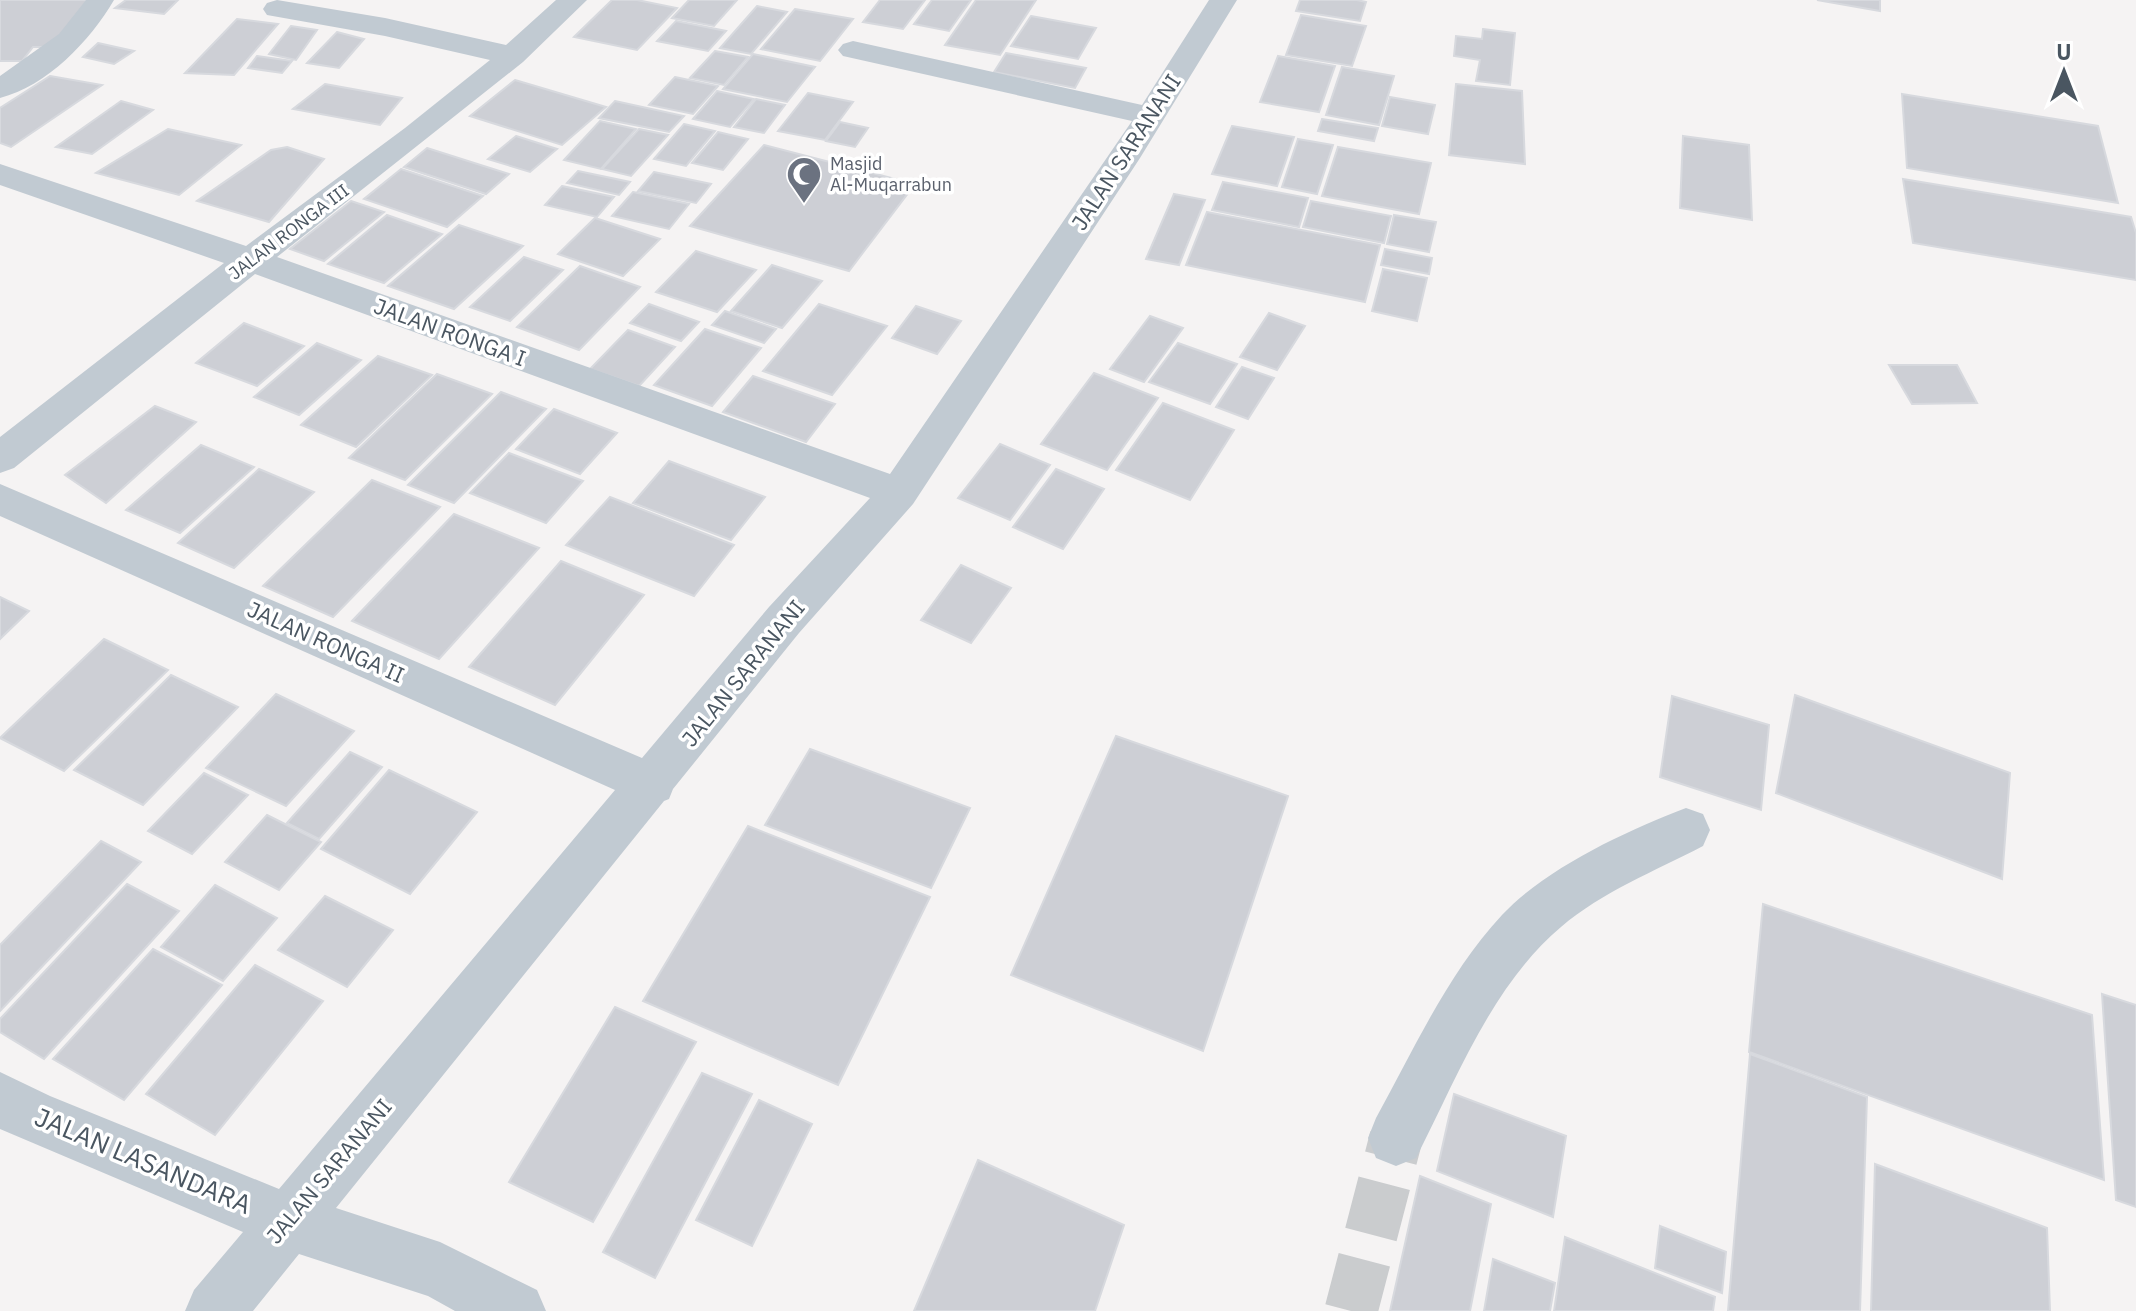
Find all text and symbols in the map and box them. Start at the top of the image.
north arrow [2024,32,2104,112]
text: U [2056,37,2072,66]
street label: JALAN SARANANI [1064,68,1187,235]
place label: Masjid Al-Muqarrabun [830,152,952,196]
mosque icon: Masjid Al-Muqarrabun [785,155,823,205]
street label: JALAN RONGA III [224,179,354,284]
street label: JALAN RONGA I [370,291,530,372]
street label: JALAN SARANANI [675,593,811,752]
street label: JALAN RONGA II [243,594,409,689]
street label: JALAN SARANANI [259,1092,398,1249]
street label: JALAN LASANDARA [30,1099,257,1221]

